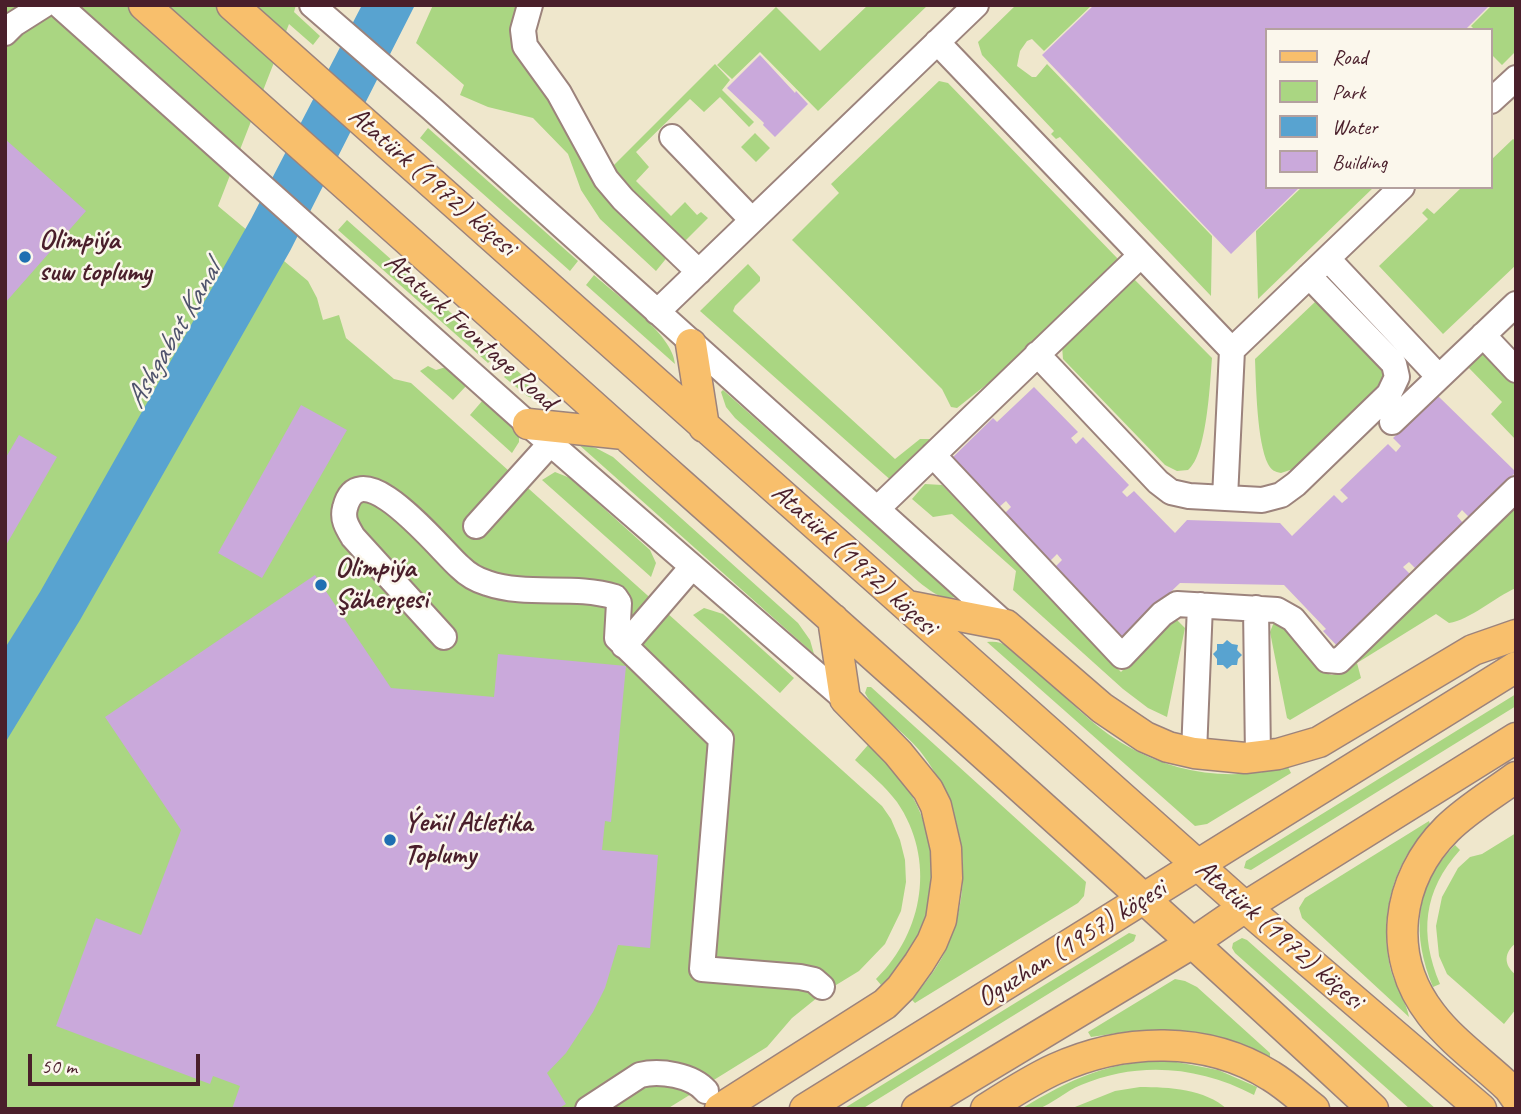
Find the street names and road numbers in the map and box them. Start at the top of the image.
street label: Atatürk (1972) köçesi [341,100,523,264]
street label: Ataturk Frontage Road [377,246,563,418]
street label: Atatürk (1972) köçesi [764,477,944,643]
street label: Atatürk (1972) köçesi [1188,853,1370,1017]
street label: Oguzhan (1957) köçesi [971,872,1173,1016]

